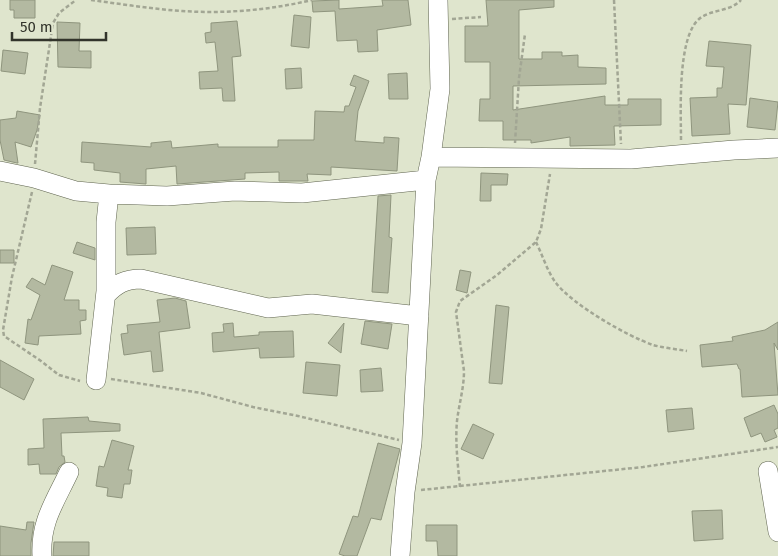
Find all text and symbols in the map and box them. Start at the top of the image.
scale bar [12,10,106,42]
text: 50 m [20,18,53,36]

